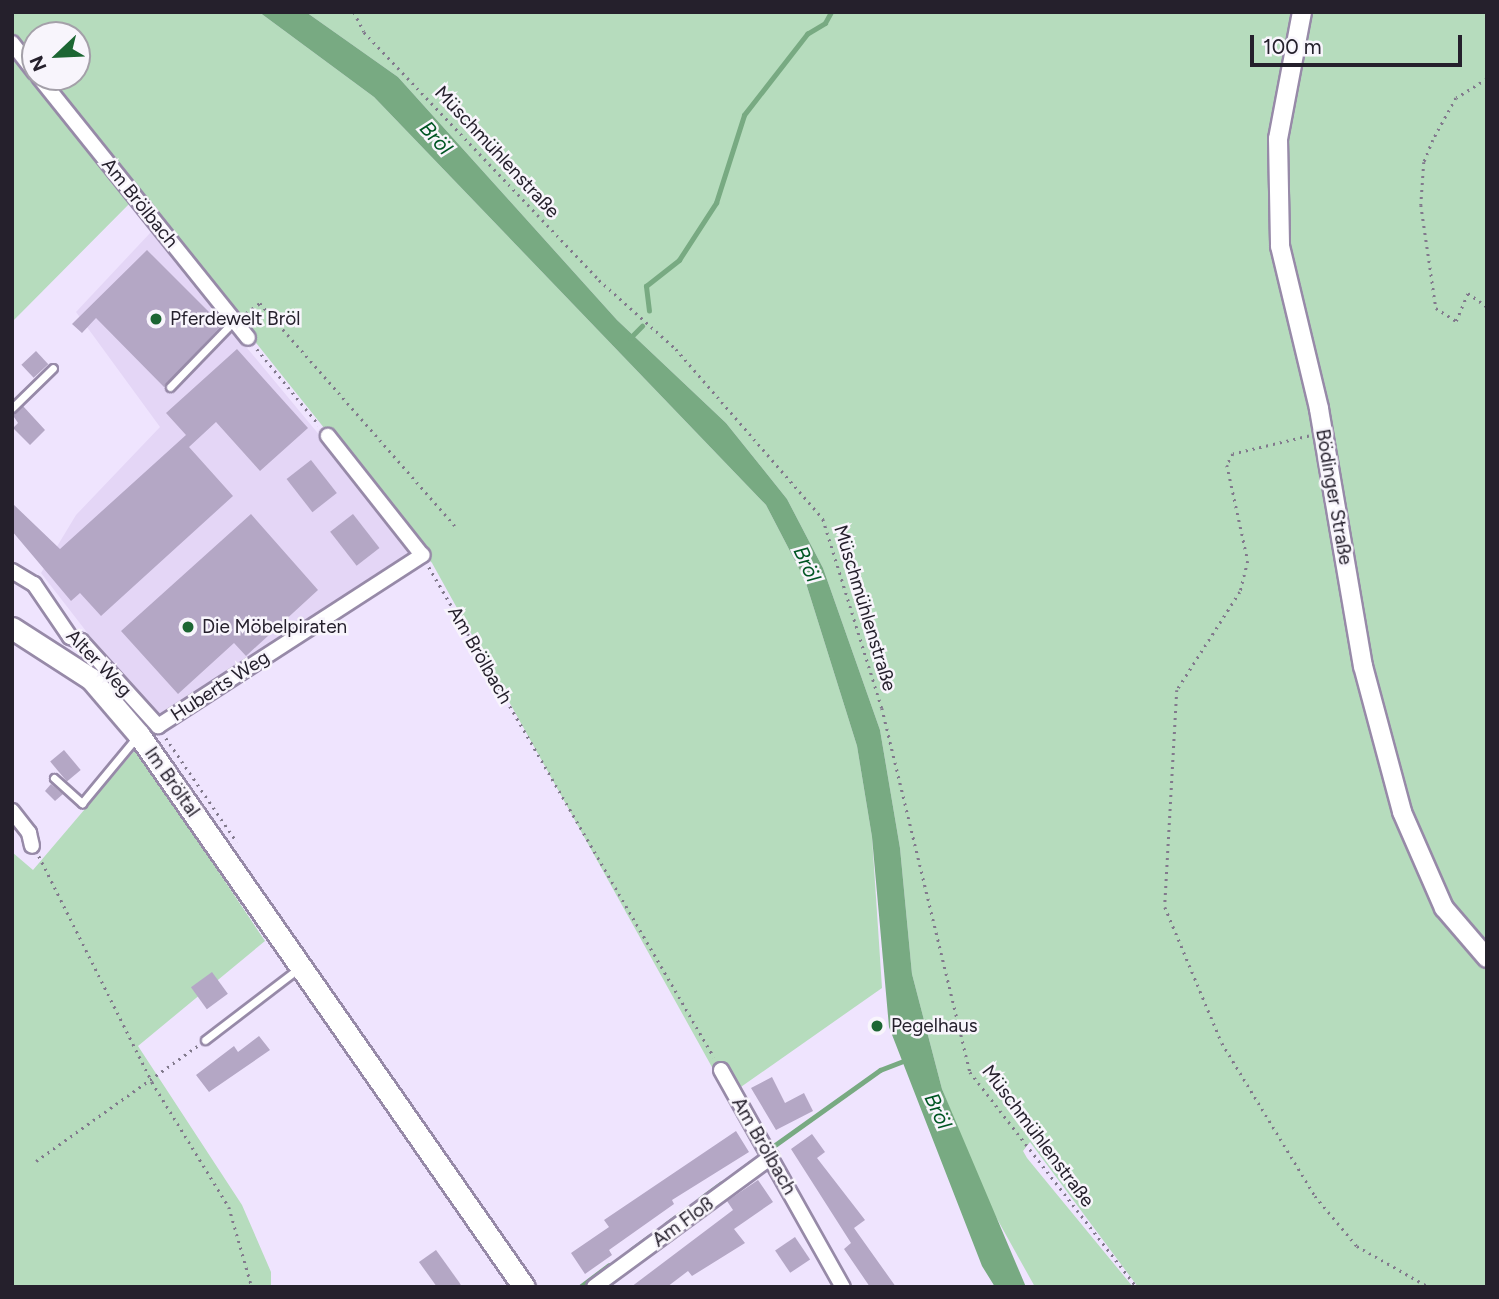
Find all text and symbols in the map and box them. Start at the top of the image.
north arrow [21,21,91,91]
scale bar [1254,21,1466,65]
text: 100 m [1263,34,1322,59]
text: N [25,52,52,75]
street label: Müschmühlenstraße [430,81,564,223]
water label: Bröl [414,116,458,160]
street label: Am Brölbach [97,154,183,252]
place label: Pferdewelt Bröl [170,308,300,330]
marker: Pferdewelt Bröl [148,311,164,327]
street label: Bödinger Straße [1311,427,1357,567]
street label: Müschmühlenstraße [829,522,901,694]
water label: Bröl [788,542,826,586]
street label: Am Brölbach [443,602,517,708]
place label: Die Möbelpiraten [202,616,347,638]
marker: Die Möbelpiraten [180,619,196,635]
street label: Alter Weg [61,625,137,701]
street label: Huberts Weg [167,646,273,726]
street label: Im Bröltal [140,743,204,821]
place label: Pegelhaus [891,1015,978,1037]
marker: Pegelhaus [869,1018,885,1034]
street label: Müschmühlenstraße [977,1060,1099,1212]
water label: Bröl [919,1089,957,1133]
street label: Am Brölbach [727,1093,801,1199]
street label: Am Floß [648,1192,718,1252]

